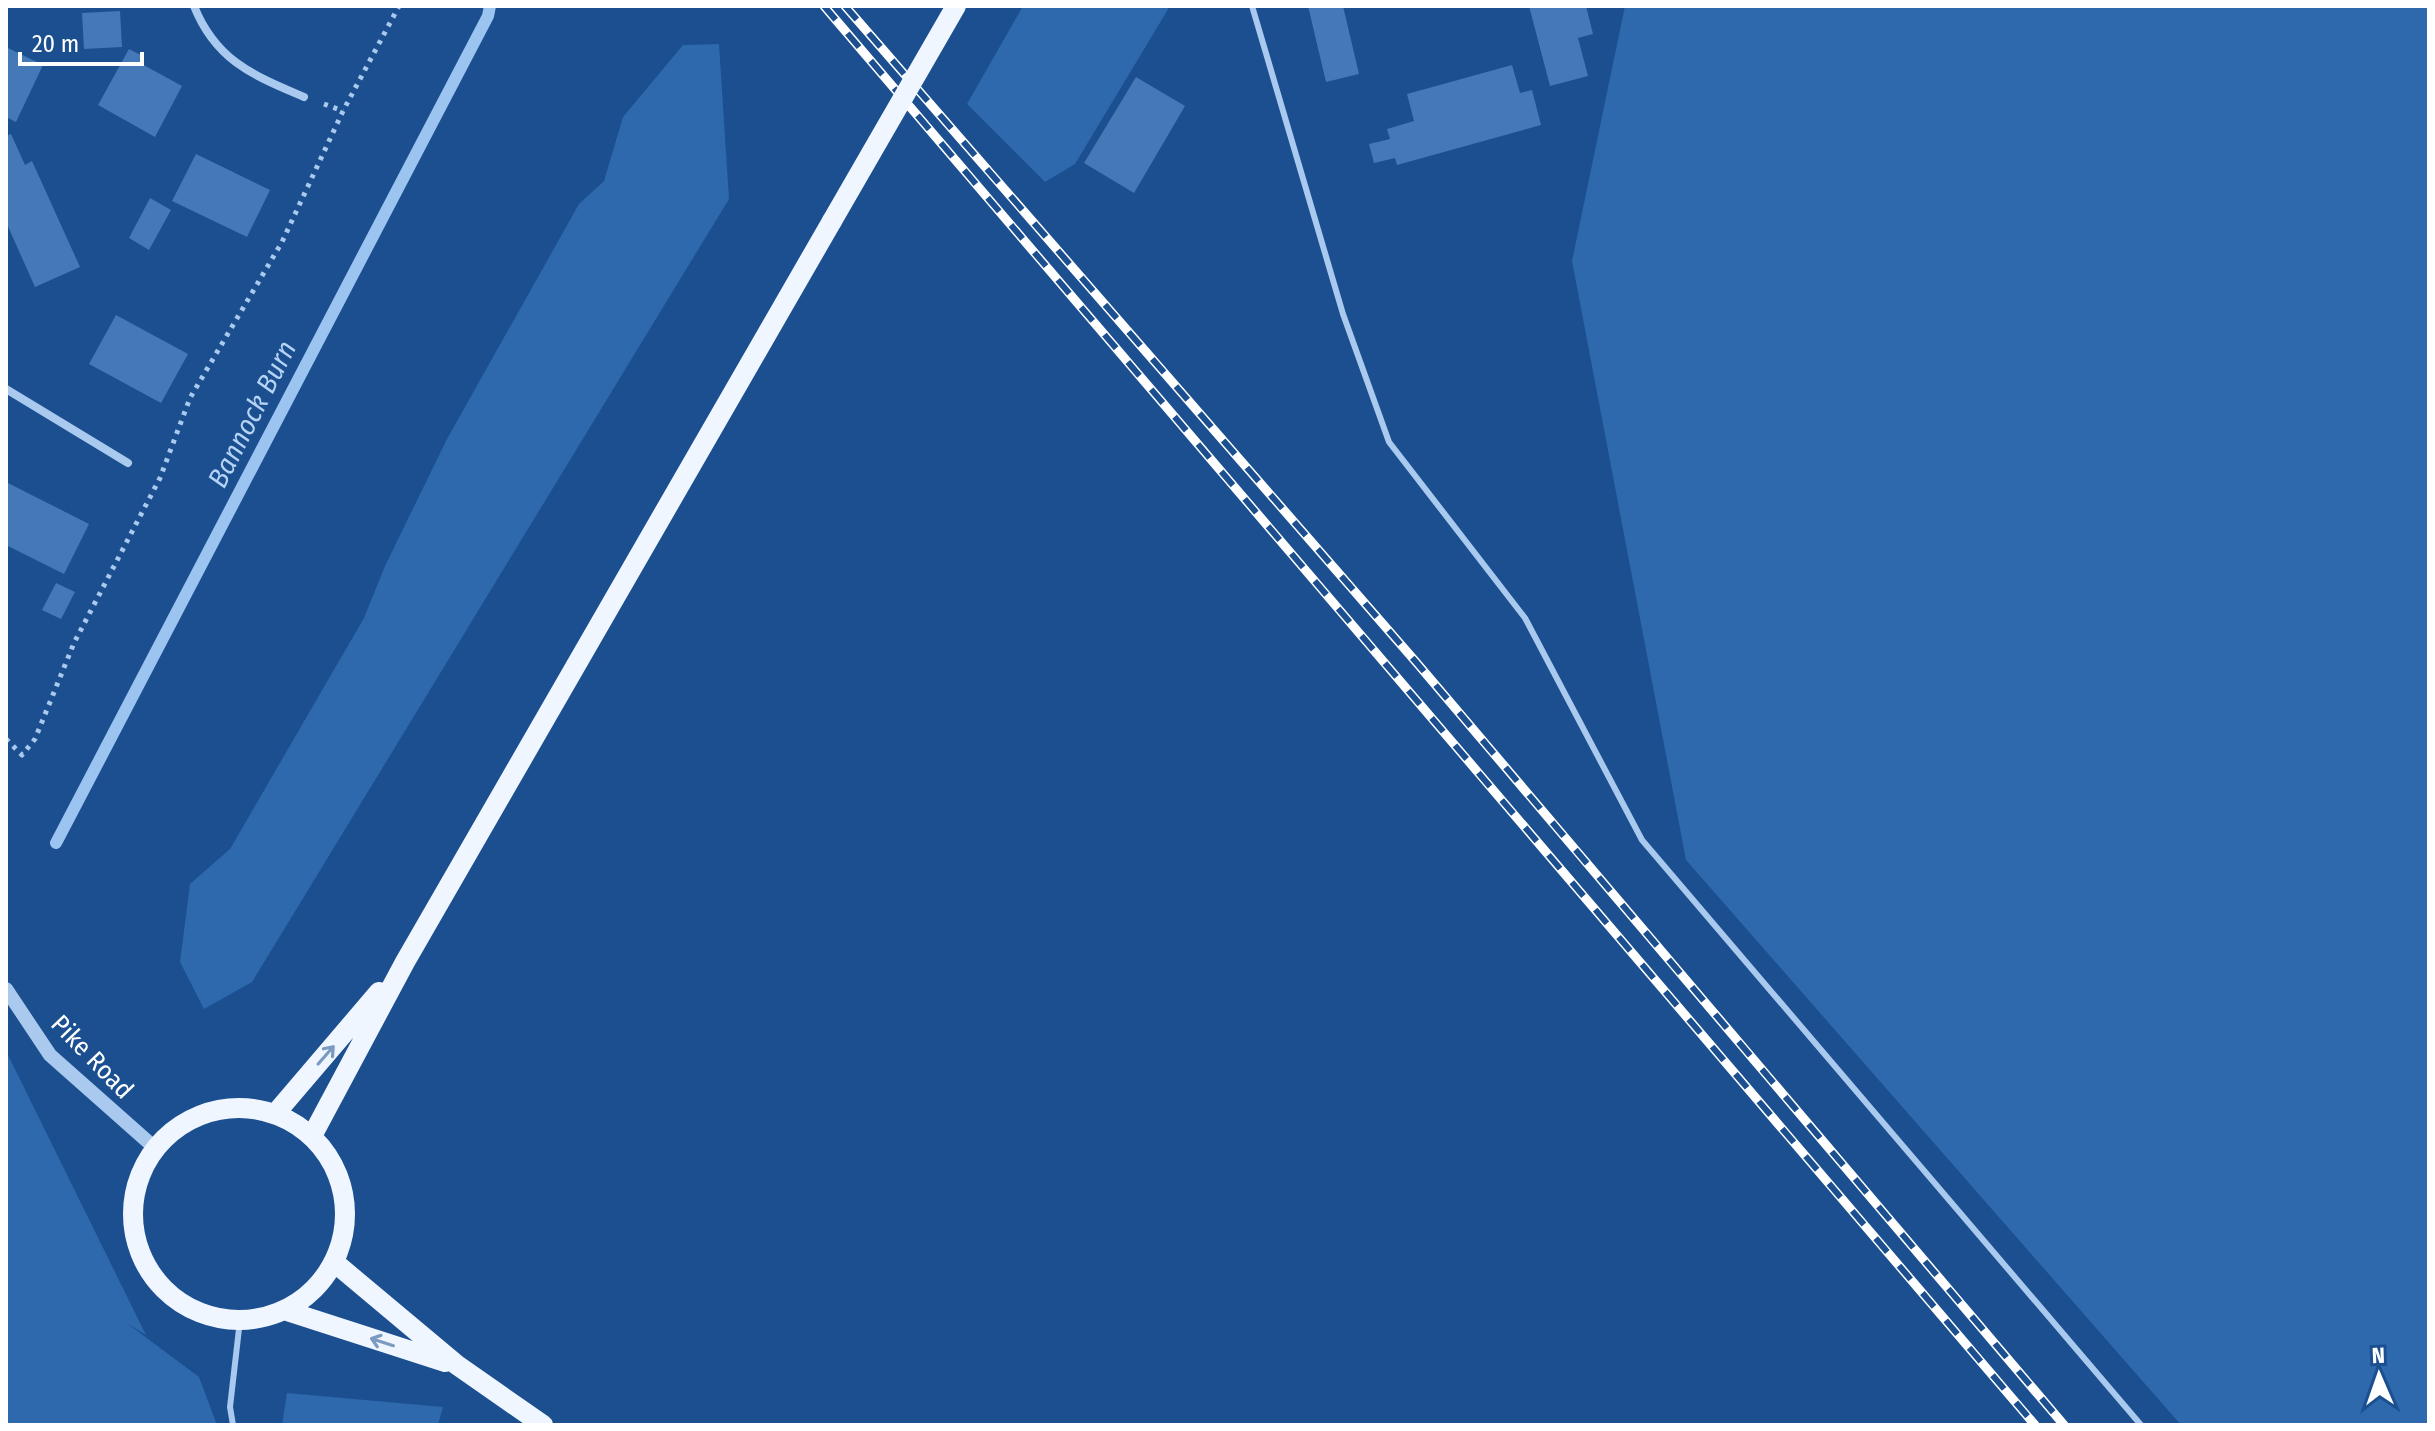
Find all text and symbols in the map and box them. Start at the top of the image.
scale bar [20,16,142,66]
text: 20 m [32,30,79,58]
water label: Bannock Burn [201,335,303,493]
street label: Pike Road [44,1009,140,1105]
one-way arrow [317,1045,335,1065]
one-way arrow [370,1333,395,1348]
north arrow [2339,1335,2419,1415]
text: N [2371,1342,2385,1369]

